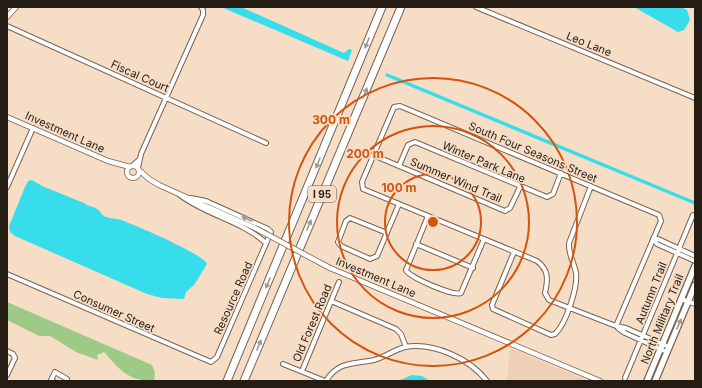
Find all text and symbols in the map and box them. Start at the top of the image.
street label: Leo Lane [564,29,614,59]
one-way arrow [364,37,371,49]
street label: Fiscal Court [109,57,172,95]
one-way arrow [362,87,368,98]
street label: Investment Lane [23,108,107,156]
text: 300 m [312,112,350,127]
street label: South Four Seasons Street [467,119,600,186]
street label: Winter Park Lane [440,138,528,186]
text: 200 m [346,146,384,161]
street label: Summer Wind Trail [408,154,504,206]
one-way arrow [314,158,320,170]
text: 100 m [381,180,417,195]
road number: I 95 [308,186,336,202]
centre of rings [426,215,440,229]
one-way arrow [242,216,253,222]
one-way arrow [307,219,313,231]
street label: Investment Lane [334,254,418,300]
street label: Resource Road [211,259,255,337]
street label: Autumn Trail [632,260,670,326]
street label: North Military Trail [638,272,686,366]
one-way arrow [265,278,271,289]
street label: Old Forest Road [289,282,335,364]
street label: Consumer Street [71,287,157,335]
one-way arrow [676,318,682,330]
one-way arrow [256,340,262,351]

